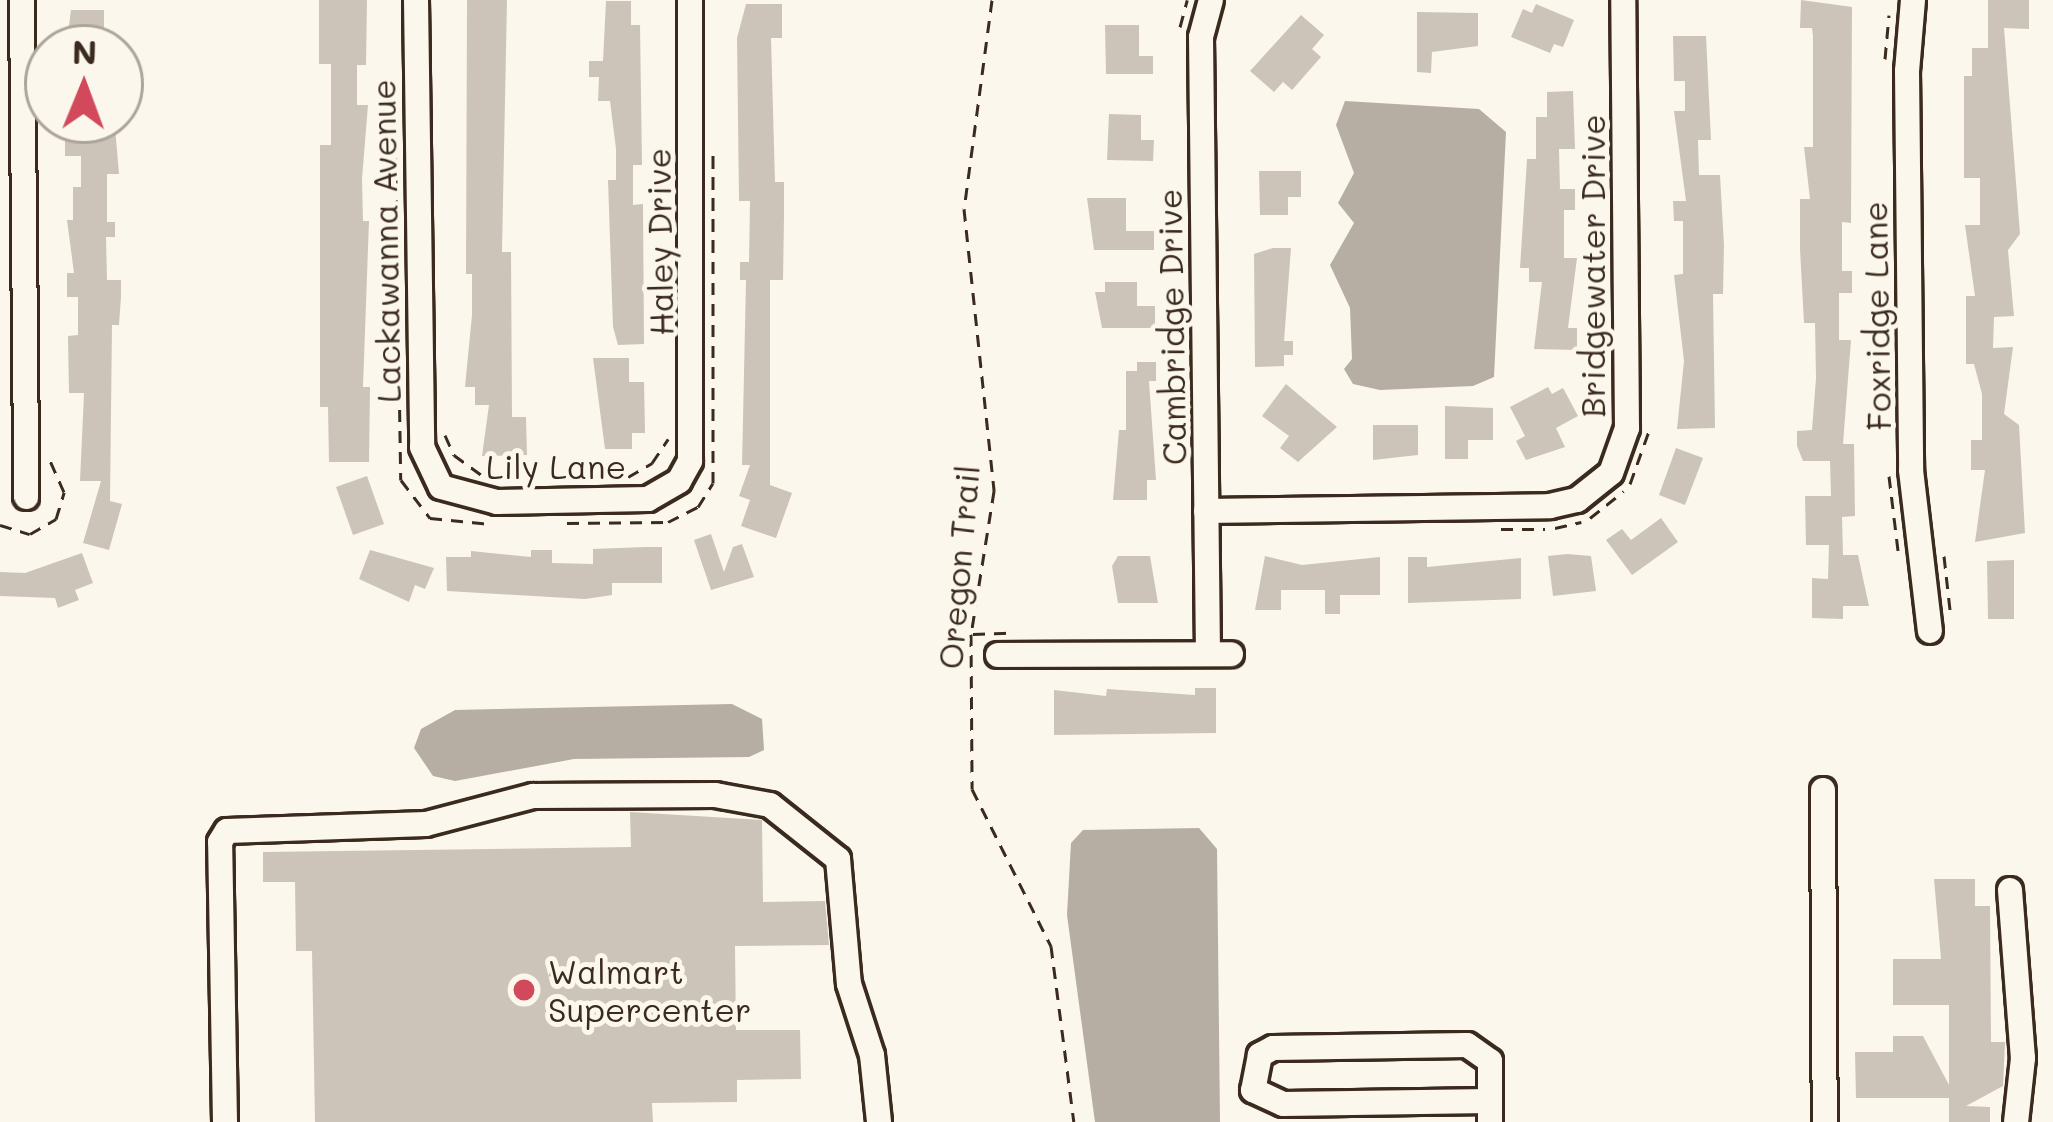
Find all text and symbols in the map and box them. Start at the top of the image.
north arrow [24,24,144,144]
text: N [72,29,97,72]
street label: Lackawanna Avenue [362,79,408,403]
street label: Bridgewater Drive [1572,114,1612,418]
street label: Haley Drive [638,148,680,336]
street label: Cambridge Drive [1149,188,1193,466]
street label: Foxridge Lane [1854,201,1898,431]
street label: Lily Lane [486,446,626,486]
street label: Oregon Trail [929,463,987,671]
place label: Walmart Supercenter [548,951,752,1029]
marker: Walmart Supercenter [511,977,537,1003]

